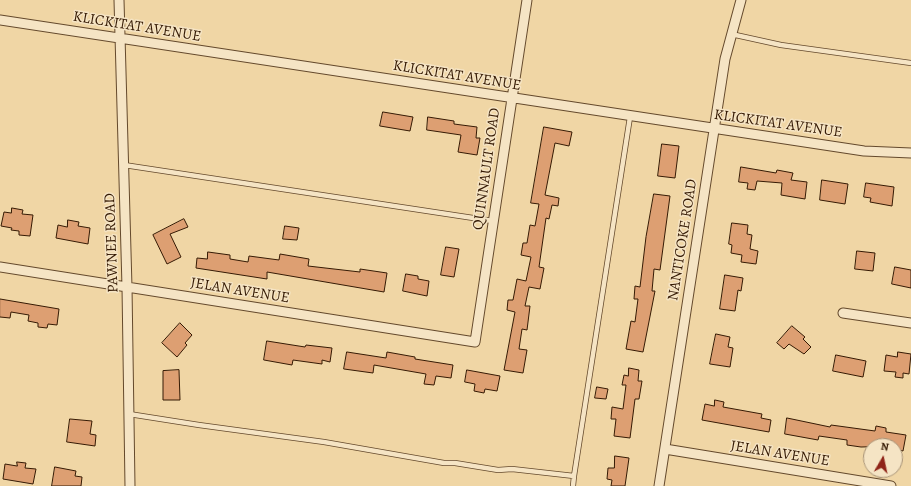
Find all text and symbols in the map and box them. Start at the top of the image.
street label: KLICKITAT AVENUE [72,8,202,46]
street label: KLICKITAT AVENUE [392,57,522,95]
street label: KLICKITAT AVENUE [713,106,843,142]
street label: QUINNAULT ROAD [470,107,504,231]
street label: NANTICOKE ROAD [664,178,702,302]
street label: PAWNEE ROAD [101,193,123,293]
street label: JELAN AVENUE [189,274,291,308]
street label: JELAN AVENUE [729,437,831,471]
north arrow [863,438,903,478]
text: N [880,439,890,455]

